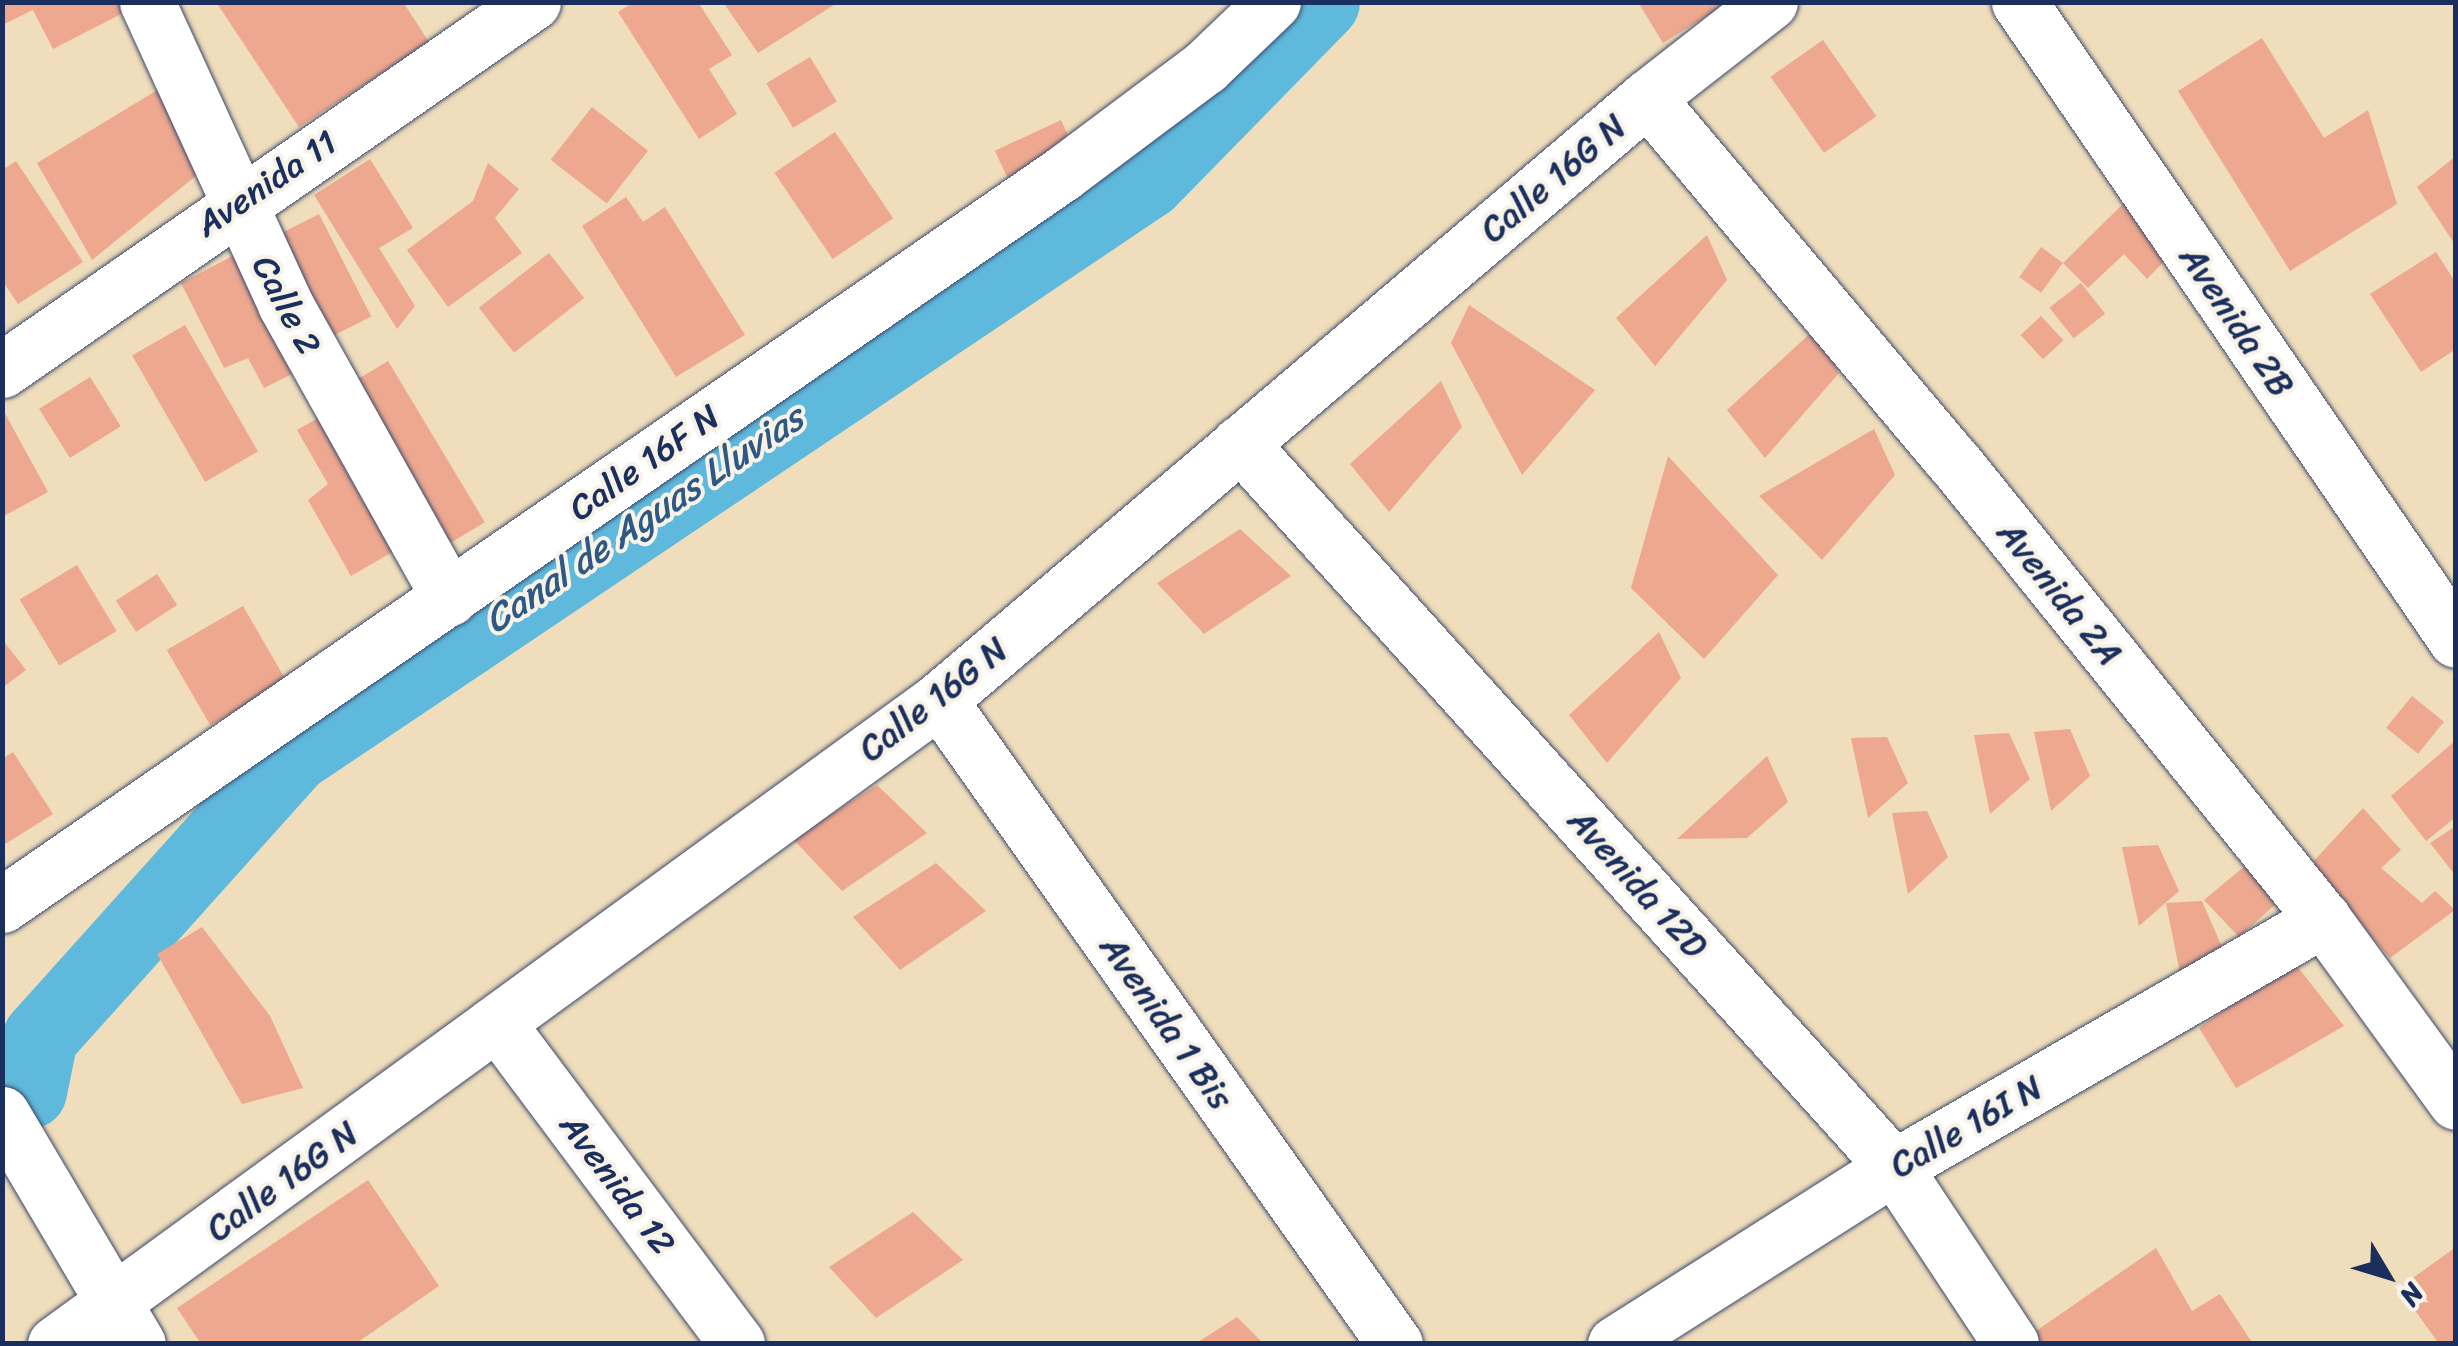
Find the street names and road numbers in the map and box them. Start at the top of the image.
street label: Calle 16G N [1472,105,1634,251]
street label: Avenida 11 [188,121,344,245]
street label: Avenida 2B [2171,237,2303,405]
street label: Calle 2 [243,248,331,362]
street label: Calle 16F N [561,395,727,529]
street label: Avenida 2A [1989,512,2131,674]
street label: Calle 16G N [851,628,1015,770]
street label: Avenida 12D [1560,799,1716,967]
street label: Avenida 1 Bis [1092,927,1242,1117]
street label: Calle 16I N [1883,1066,2049,1186]
street label: Avenida 12 [551,1105,685,1263]
street label: Calle 16G N [198,1112,366,1250]

